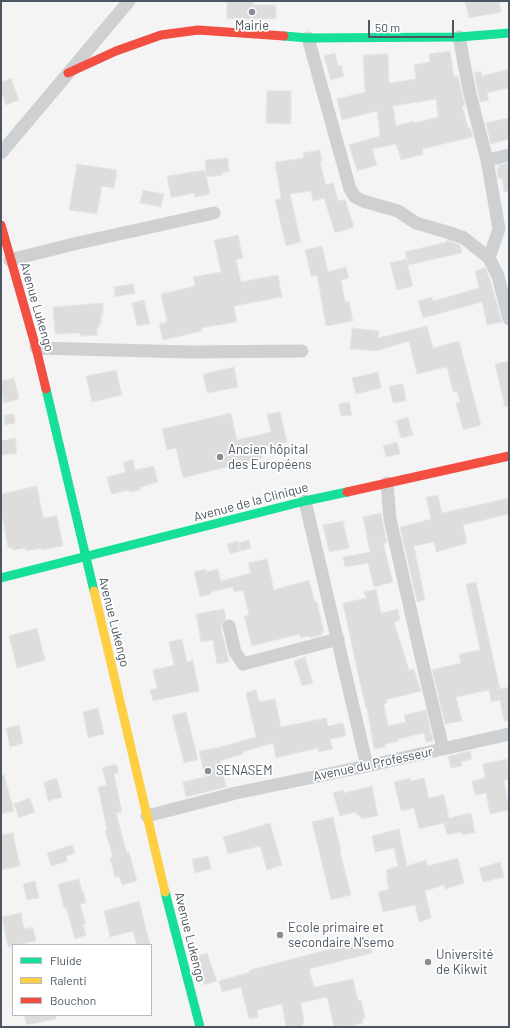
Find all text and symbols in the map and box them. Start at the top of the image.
marker: Mairie [247,7,257,17]
scale bar [370,12,456,38]
place label: Mairie [235,18,269,34]
text: 50 m [375,20,400,34]
street label: Avenue Lukengo [17,260,57,354]
place label: Ancien hôpital des Européens [228,442,312,473]
marker: Ancien hôpital des Européens [215,452,225,462]
street label: Avenue de la Clinique [192,479,310,525]
street label: Avenue Lukengo [95,575,133,669]
street label: Avenue du Professeur [312,744,434,784]
place label: SENASEM [216,763,272,779]
marker: SENASEM [203,766,213,776]
street label: Avenue Lukengo [171,890,209,984]
place label: Ecole primaire et secondaire N'semo [288,920,394,951]
marker: Ecole primaire et secondaire N'semo [275,930,285,940]
legend [12,944,152,1016]
place label: Université de Kikwit [436,947,493,978]
text: Fluide [50,953,82,967]
marker: Université de Kikwit [423,957,433,967]
text: Ralenti [50,973,87,987]
text: Bouchon [50,993,96,1007]

